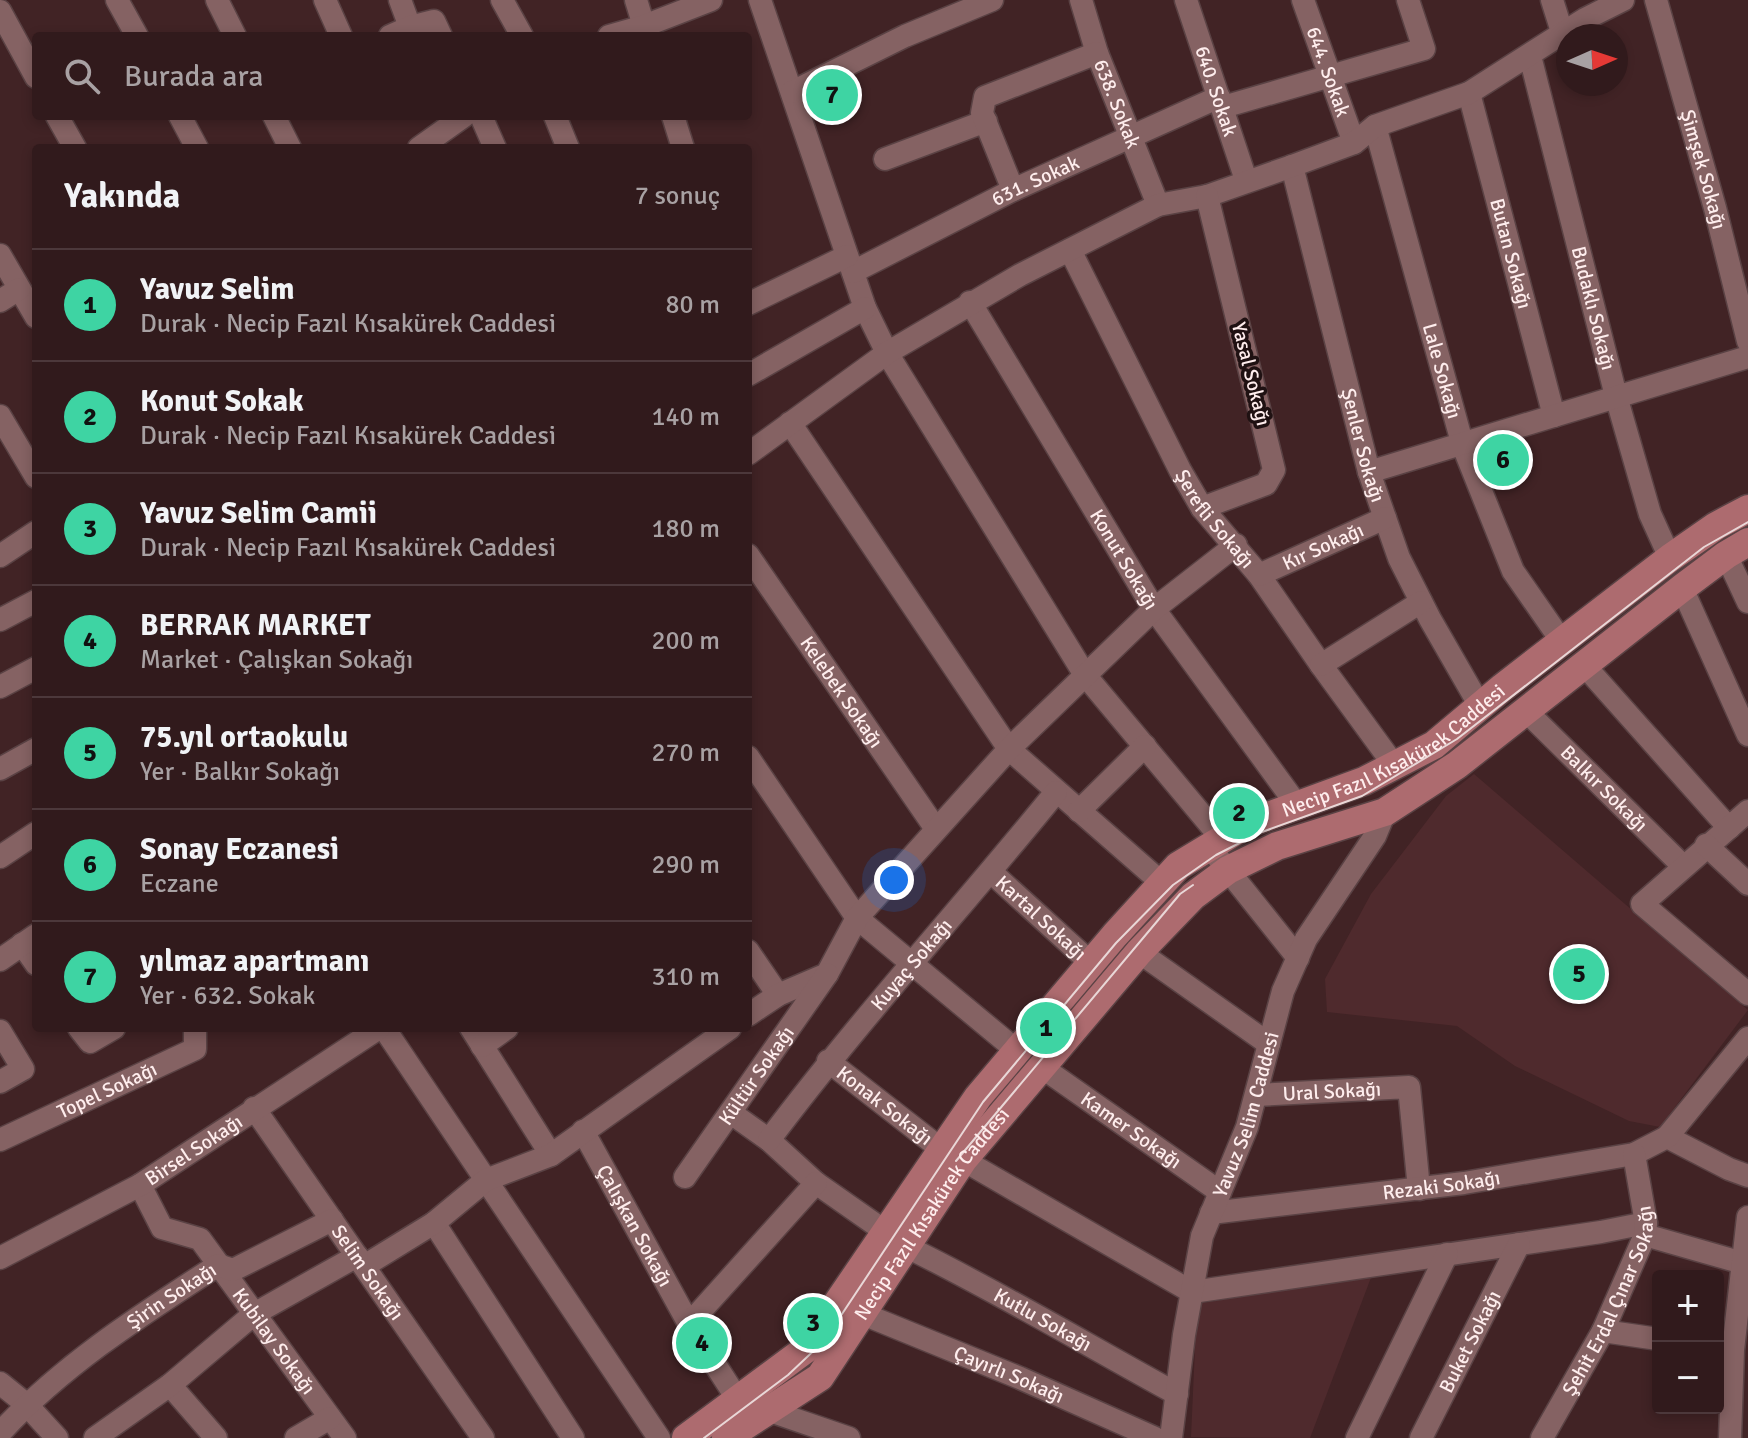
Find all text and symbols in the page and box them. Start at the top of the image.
street label: 644. Sokak [1301,23,1356,120]
north arrow [1556,24,1628,96]
search box [32,32,752,120]
street label: 640. Sokak [1190,43,1243,140]
icon: search [60,54,104,98]
street label: 638. Sokak [1088,56,1146,152]
text: Burada ara [124,58,263,95]
pin: 7 [806,65,858,125]
street label: Şimşek Sokağı [1675,107,1732,232]
street label: 631. Sokak [987,149,1083,211]
text: Yakında [64,175,180,217]
text: 7 sonuç [635,180,720,212]
street label: Butan Sokağı [1485,196,1538,311]
street label: Budaklı Sokağı [1566,244,1621,373]
text: Yavuz Selim [140,271,295,308]
text: 1 [83,289,97,321]
text: 80 m [665,289,720,321]
text: Durak · Necip Fazıl Kısakürek Caddesi [140,308,556,340]
street label: Yasal Sokağı [1226,320,1276,428]
street label: Lale Sokağı [1417,320,1467,422]
text: Konut Sokak [140,383,304,420]
street label: Şenler Sokağı [1336,385,1391,505]
text: 2 [83,401,97,433]
text: 140 m [651,401,720,433]
text: Durak · Necip Fazıl Kısakürek Caddesi [140,420,556,452]
pin: 6 [1477,430,1529,490]
street label: Şerefli Sokağı [1170,465,1260,573]
text: Yavuz Selim Camii [140,495,377,532]
street label: Konut Sokağı [1084,504,1164,614]
text: 3 [83,513,97,545]
text: 180 m [651,513,720,545]
street label: Kır Sokağı [1278,517,1367,575]
text: Durak · Necip Fazıl Kısakürek Caddesi [140,532,556,564]
text: BERRAK MARKET [140,607,371,644]
text: 4 [83,625,97,657]
text: 200 m [651,625,720,657]
street label: Kelebek Sokağı [795,631,889,753]
text: Market · Çalışkan Sokağı [140,644,413,676]
street label: Necip Fazıl Kısakürek Caddesi [1278,678,1510,822]
text: 75.yıl ortaokulu [140,719,348,756]
text: 5 [83,737,97,769]
text: 270 m [651,737,720,769]
street label: Balkır Sokağı [1555,740,1653,837]
text: Yer · Balkır Sokağı [140,756,340,788]
pin: 2 [1213,783,1265,843]
text: Sonay Eczanesi [140,831,339,868]
text: 6 [83,849,97,881]
text: 290 m [651,849,720,881]
your location [874,860,914,900]
text: Eczane [140,868,219,900]
street label: Kartal Sokağı [990,870,1092,966]
street label: Kuyaç Sokağı [865,913,957,1016]
text: yılmaz apartmanı [140,943,370,980]
pin: 5 [1553,944,1605,1004]
text: 7 [83,961,97,993]
text: 310 m [651,961,720,993]
text: Yer · 632. Sokak [140,980,315,1012]
pin: 1 [1020,998,1072,1058]
street label: Kültür Sokağı [713,1021,799,1130]
street label: Yavuz Selim Caddesi [1207,1029,1284,1201]
street label: Topel Sokağı [53,1056,161,1124]
street label: Konak Sokağı [832,1060,938,1150]
street label: Ural Sokağı [1282,1076,1382,1106]
street label: Kamer Sokağı [1076,1086,1187,1174]
street label: Necip Fazıl Kısakürek Caddesi [849,1102,1015,1325]
street label: Birsel Sokağı [140,1109,247,1191]
street label: Çalışkan Sokağı [592,1160,678,1291]
street label: Rezaki Sokağı [1381,1165,1502,1205]
street label: Şehit Erdal Çınar Sokağı [1556,1204,1659,1400]
street label: Selim Sokağı [326,1220,410,1325]
street label: Şirin Sokağı [121,1257,221,1335]
map controls [1652,1270,1724,1414]
button: + [1652,1270,1724,1342]
street label: Kutlu Sokağı [990,1282,1096,1357]
street label: Kubilay Sokağı [227,1283,321,1399]
street label: Buket Sokağı [1433,1286,1506,1397]
pin: 3 [787,1293,839,1353]
pin: 4 [676,1313,728,1373]
street label: Çayırlı Sokağı [950,1340,1068,1409]
button: − [1652,1342,1724,1414]

